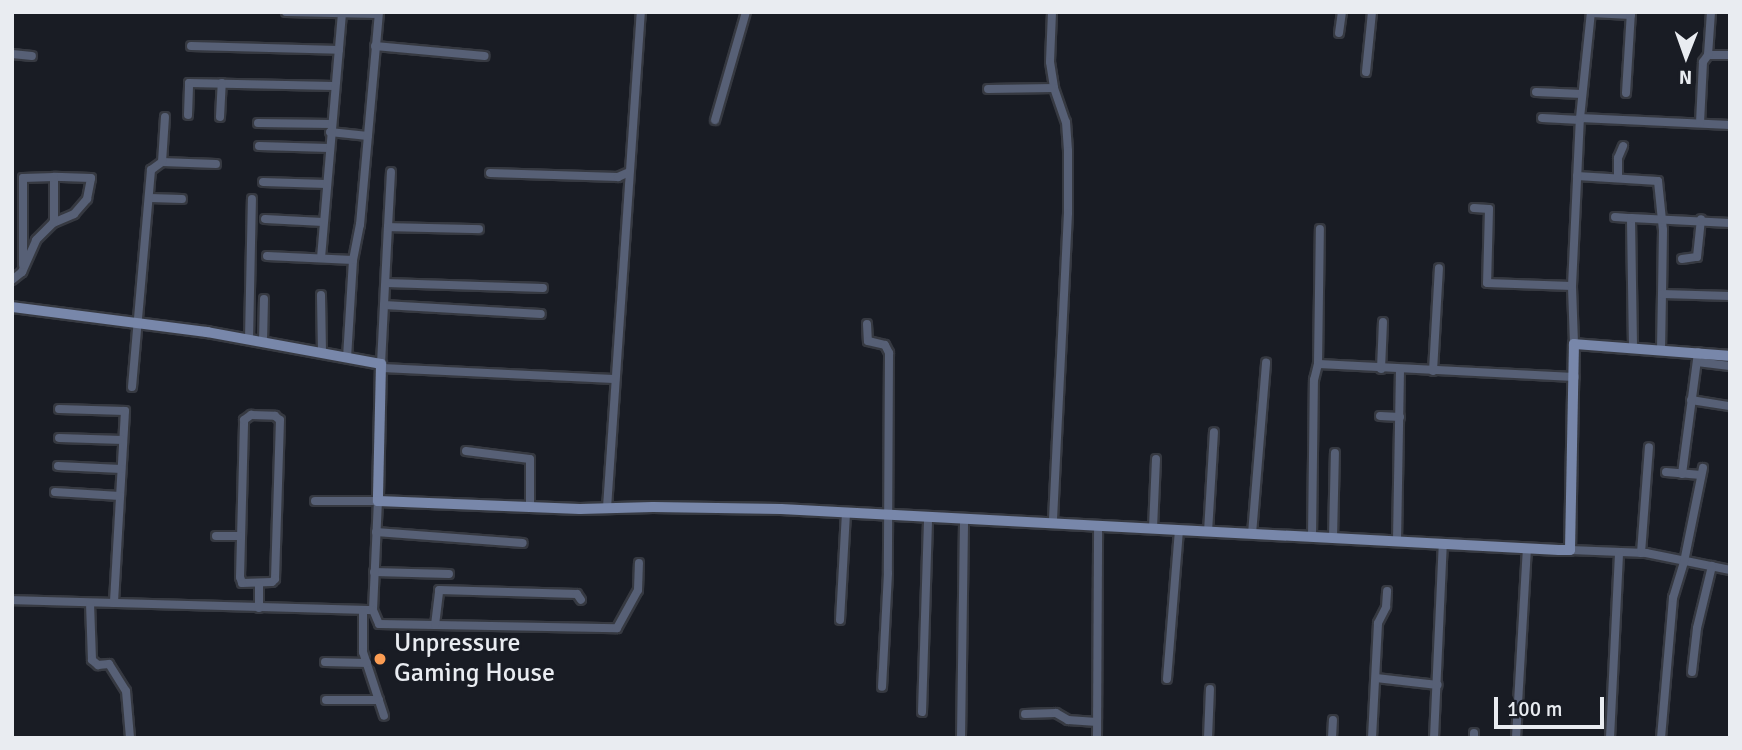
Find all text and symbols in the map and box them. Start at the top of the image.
north arrow [1651,21,1721,91]
text: N [1679,65,1692,89]
place label: Unpressure Gaming House [394,628,555,690]
marker: Unpressure Gaming House [372,651,388,667]
scale bar [1497,684,1607,728]
text: 100 m [1507,696,1562,722]

